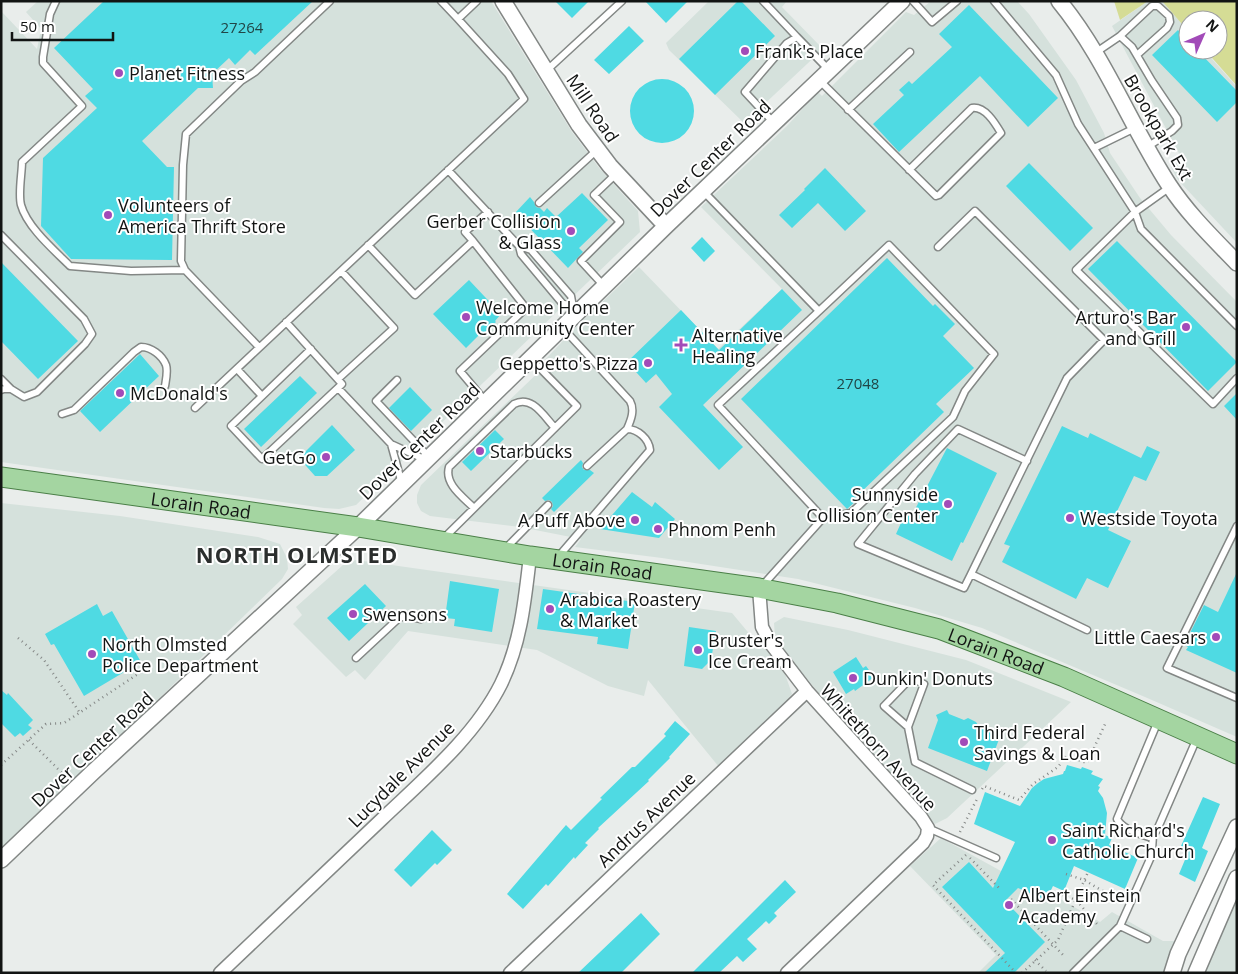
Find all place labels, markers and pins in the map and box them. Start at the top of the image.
place label: Frank's Place [755,39,863,63]
marker: Frank's Place [739,45,751,57]
place label: Planet Fitness [129,61,245,85]
marker: Planet Fitness [113,67,125,79]
place label: Volunteers of America Thrift Store [118,193,286,238]
marker: Volunteers of America Thrift Store [102,209,114,221]
place label: Gerber Collision & Glass [427,209,561,254]
marker: Gerber Collision & Glass [565,225,577,237]
place label: Welcome Home Community Center [476,295,635,340]
place label: Arturo's Bar and Grill [1075,305,1177,350]
marker: Welcome Home Community Center [460,311,472,323]
marker: Arturo's Bar and Grill [1180,321,1192,333]
place label: Alternative Healing [692,323,783,368]
marker: Alternative Healing [674,338,688,352]
place label: Geppetto's Pizza [500,351,638,375]
marker: Geppetto's Pizza [642,357,654,369]
place label: McDonald's [130,381,228,405]
marker: McDonald's [114,387,126,399]
place label: Starbucks [490,439,572,463]
place label: GetGo [262,445,316,469]
marker: Starbucks [474,445,486,457]
marker: GetGo [320,451,332,463]
place label: Sunnyside Collision Center [806,482,939,527]
marker: Sunnyside Collision Center [942,498,954,510]
place label: Westside Toyota [1080,506,1218,530]
place label: A Puff Above [518,508,625,532]
marker: Westside Toyota [1064,512,1076,524]
marker: A Puff Above [629,514,641,526]
place label: Phnom Penh [668,517,776,541]
marker: Phnom Penh [652,523,664,535]
place label: Arabica Roastery & Market [560,587,702,632]
place label: Swensons [363,602,447,626]
marker: Arabica Roastery & Market [544,603,556,615]
marker: Swensons [347,608,359,620]
place label: Little Caesars [1094,625,1206,649]
place label: Bruster's Ice Cream [708,628,792,673]
marker: Little Caesars [1210,631,1222,643]
place label: North Olmsted Police Department [102,632,258,677]
marker: Bruster's Ice Cream [692,644,704,656]
marker: North Olmsted Police Department [86,648,98,660]
place label: Dunkin' Donuts [863,666,993,690]
marker: Dunkin' Donuts [847,672,859,684]
place label: Third Federal Savings & Loan [974,720,1101,765]
marker: Third Federal Savings & Loan [958,736,970,748]
place label: Saint Richard's Catholic Church [1062,818,1194,863]
marker: Saint Richard's Catholic Church [1046,834,1058,846]
place label: Albert Einstein Academy [1019,883,1141,928]
marker: Albert Einstein Academy [1003,899,1015,911]

